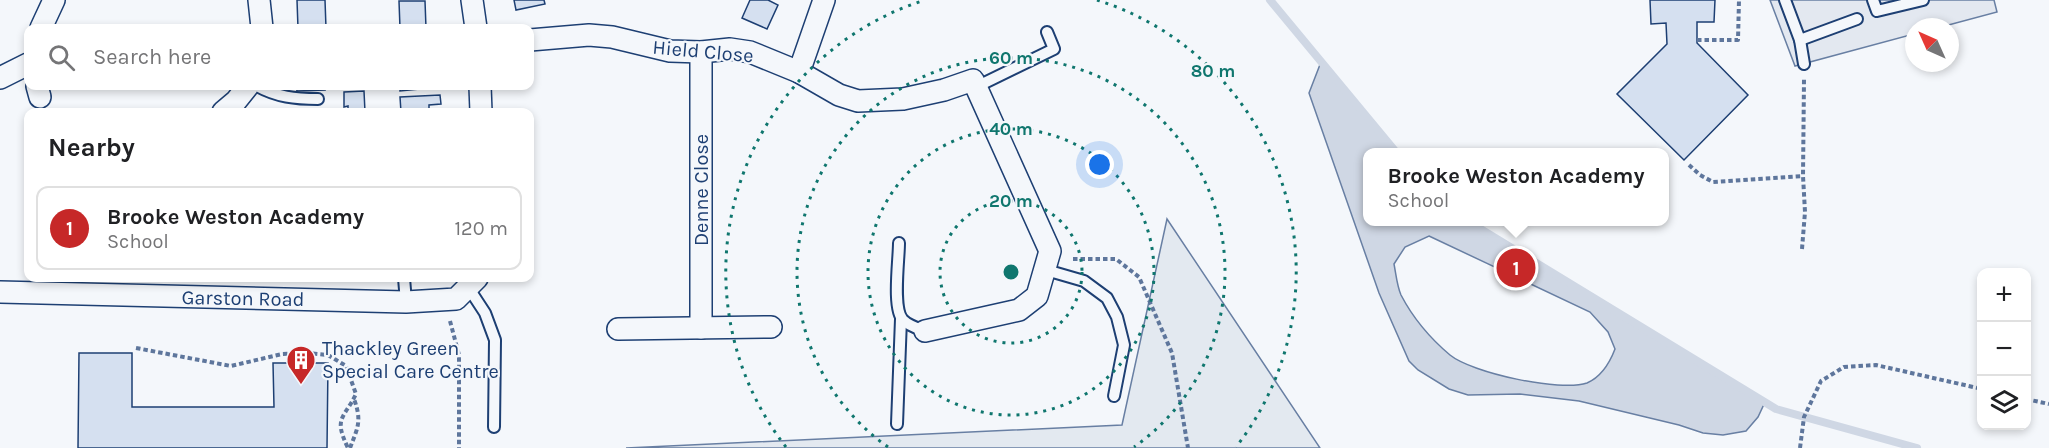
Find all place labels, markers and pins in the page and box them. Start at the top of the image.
pin: 1 [1496,246,1536,290]
centre of rings [1001,262,1021,282]
place label: Thackley Green Special Care Centre [322,337,499,383]
building icon: Thackley Green Special Care Centre [285,344,317,386]

